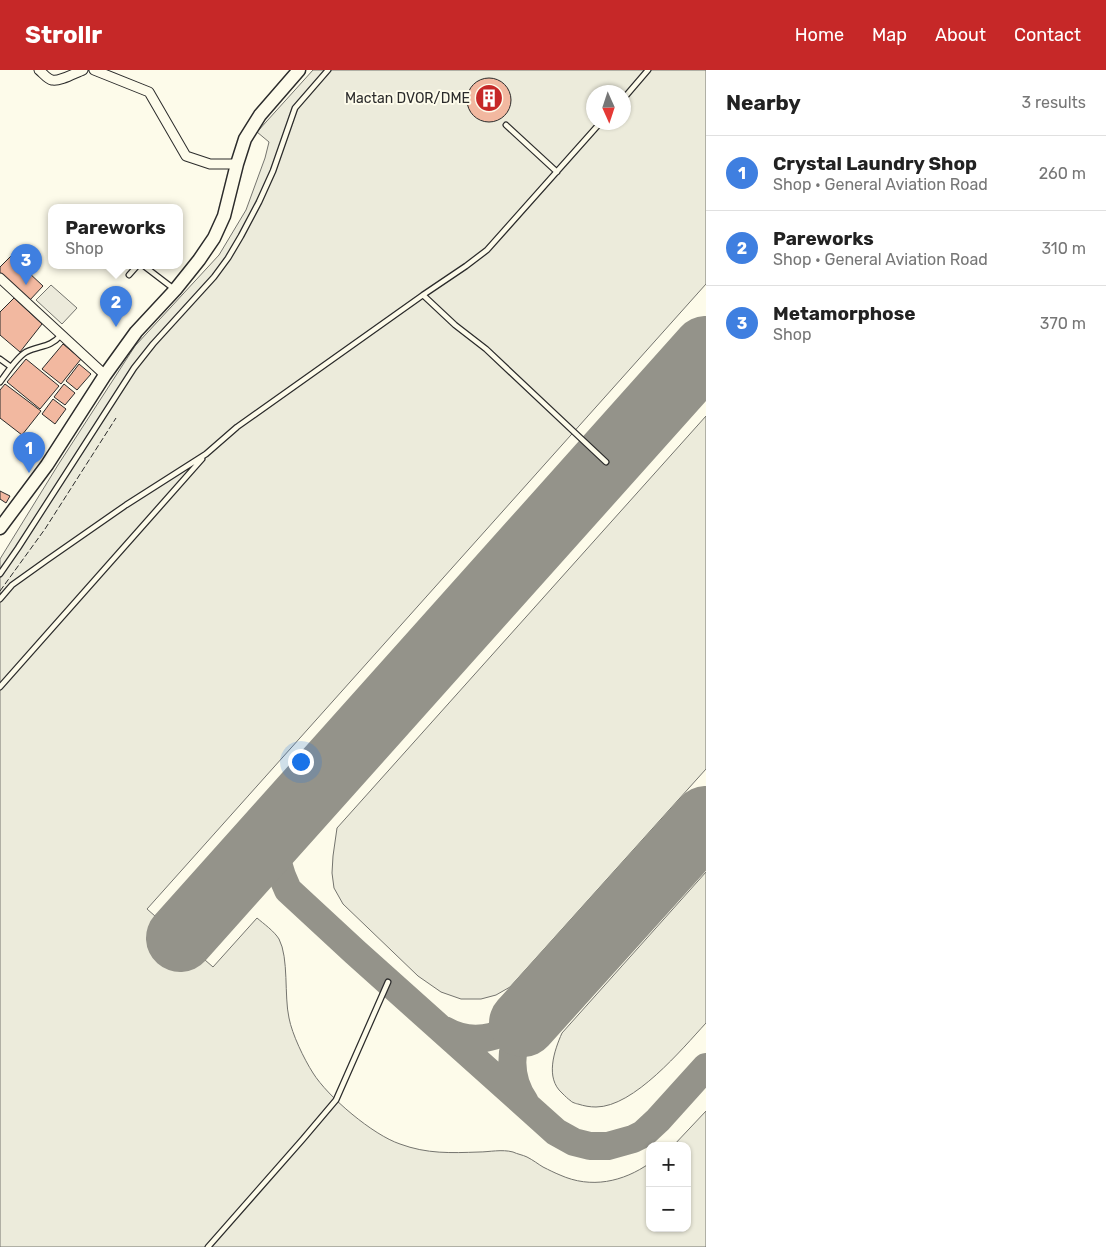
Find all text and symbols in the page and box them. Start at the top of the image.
text: Strollr [25,21,102,49]
text: Home [795,24,844,46]
text: Map [872,24,907,46]
text: About [935,24,986,46]
text: Contact [1014,24,1081,46]
building icon: Mactan DVOR/DME [474,83,504,113]
north arrow [586,85,631,130]
place label: Mactan DVOR/DME [345,90,470,107]
text: Nearby [726,90,801,115]
text: 3 results [1021,93,1086,112]
text: Crystal Laundry Shop [773,152,977,175]
text: 1 [738,164,746,183]
text: 260 m [1039,164,1086,183]
text: Shop · General Aviation Road [773,175,988,194]
popup [48,204,183,269]
text: Pareworks [65,216,166,239]
text: Pareworks [773,227,874,250]
text: Shop [65,239,104,258]
text: 2 [737,239,747,258]
text: 310 m [1042,239,1086,258]
pin: 3 [10,244,42,285]
text: Shop · General Aviation Road [773,250,988,269]
pin: 2 [100,286,132,327]
text: Metamorphose [773,302,915,325]
text: 3 [737,314,747,333]
text: 370 m [1040,314,1086,333]
text: Shop [773,325,811,344]
pin: 1 [13,432,45,473]
your location [288,749,314,775]
map controls [646,1142,691,1232]
button: + [646,1142,691,1187]
button: − [646,1187,691,1232]

